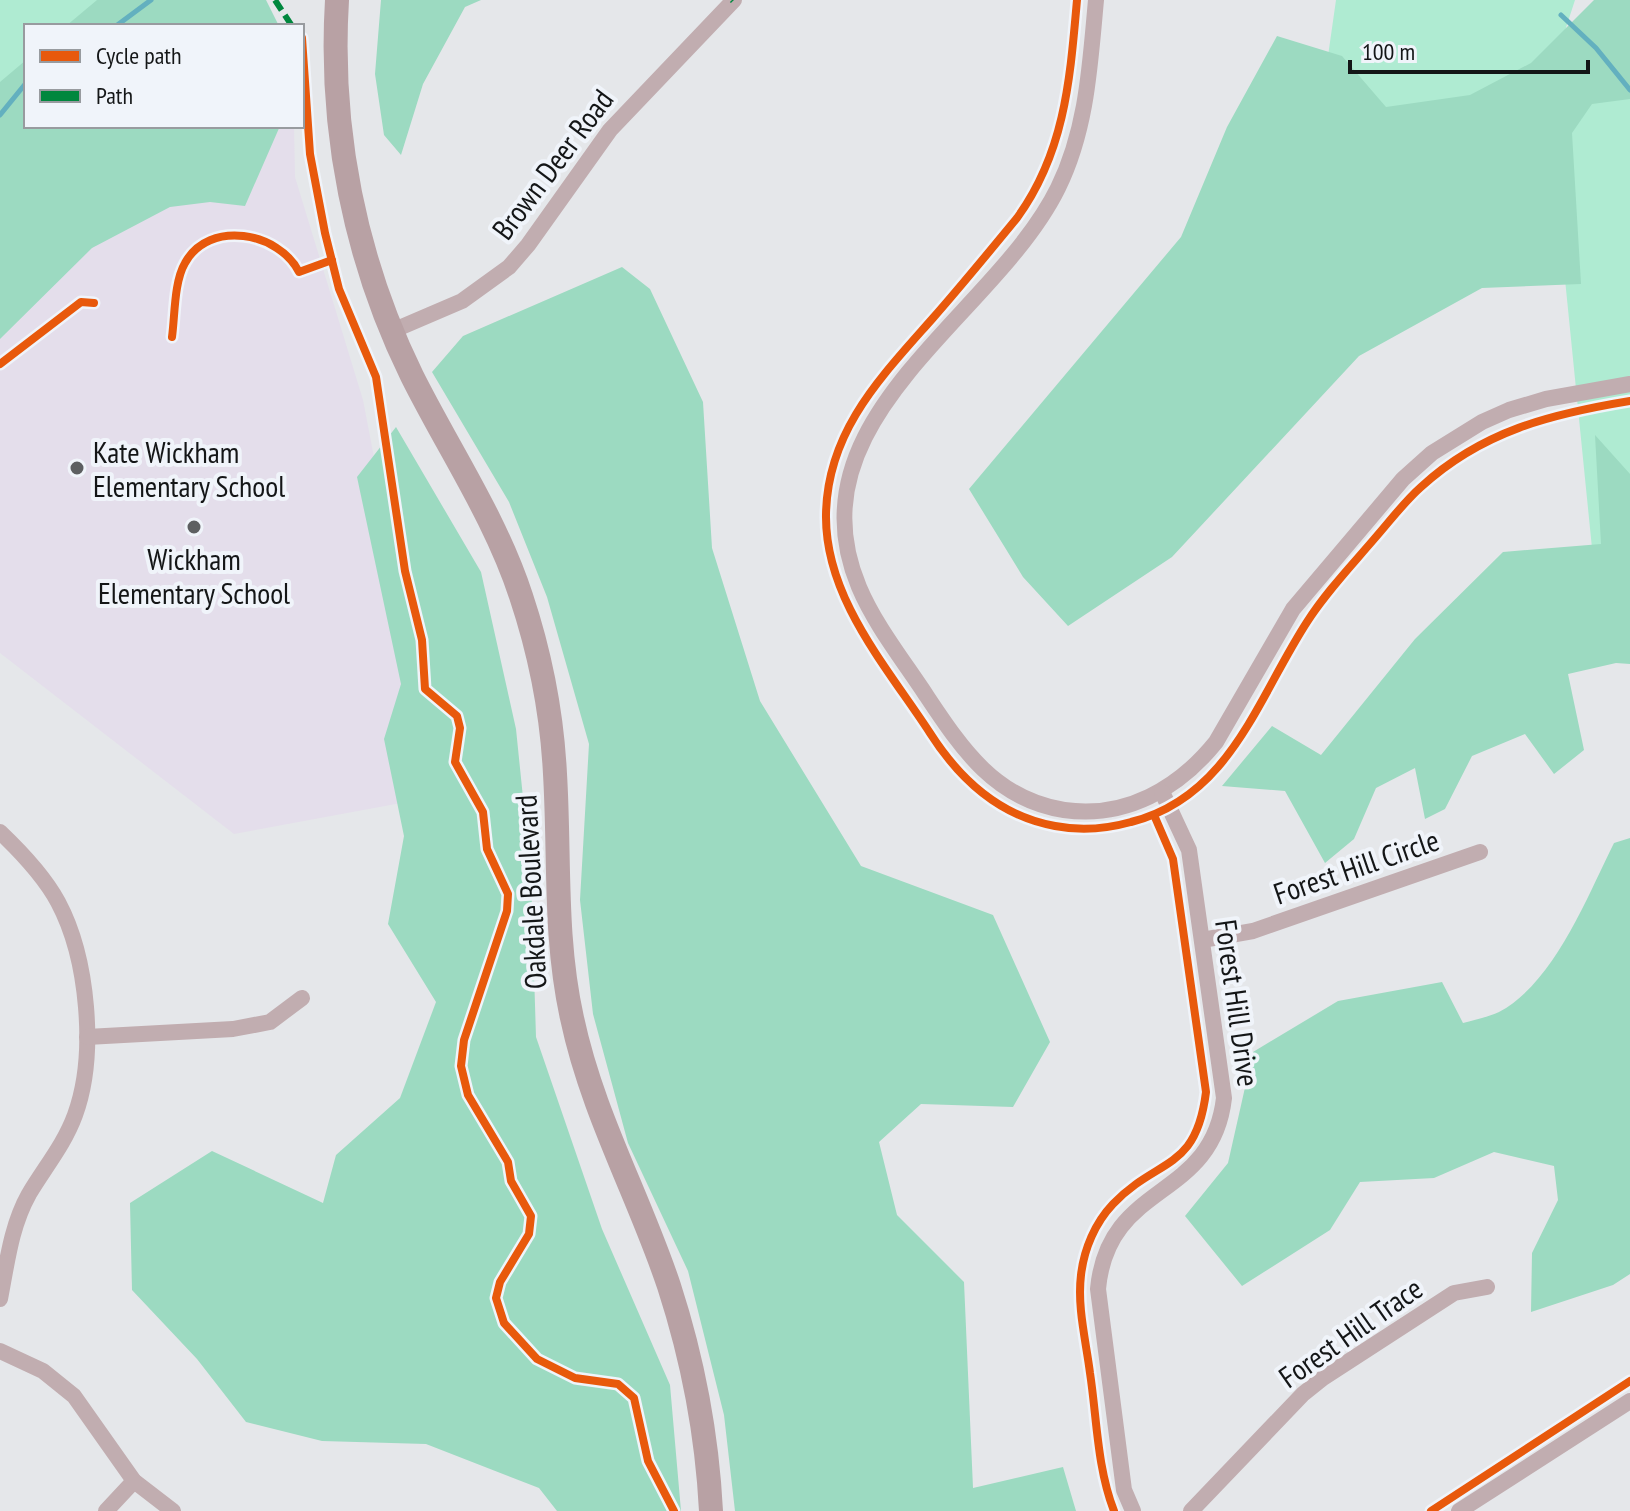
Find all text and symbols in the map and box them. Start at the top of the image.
legend [24,24,304,128]
scale bar [1350,24,1588,74]
text: 100 m [1362,36,1415,67]
text: Cycle path [96,40,182,71]
text: Path [96,80,133,111]
street label: Brown Deer Road [483,81,621,247]
place label: Kate Wickham Elementary School [93,432,285,505]
marker: Kate Wickham Elementary School [68,459,86,477]
marker: Wickham Elementary School [185,518,203,536]
place label: Wickham Elementary School [98,539,290,612]
street label: Oakdale Boulevard [505,794,555,990]
street label: Forest Hill Circle [1268,820,1444,912]
street label: Forest Hill Drive [1207,917,1269,1089]
street label: Forest Hill Trace [1271,1268,1429,1396]

